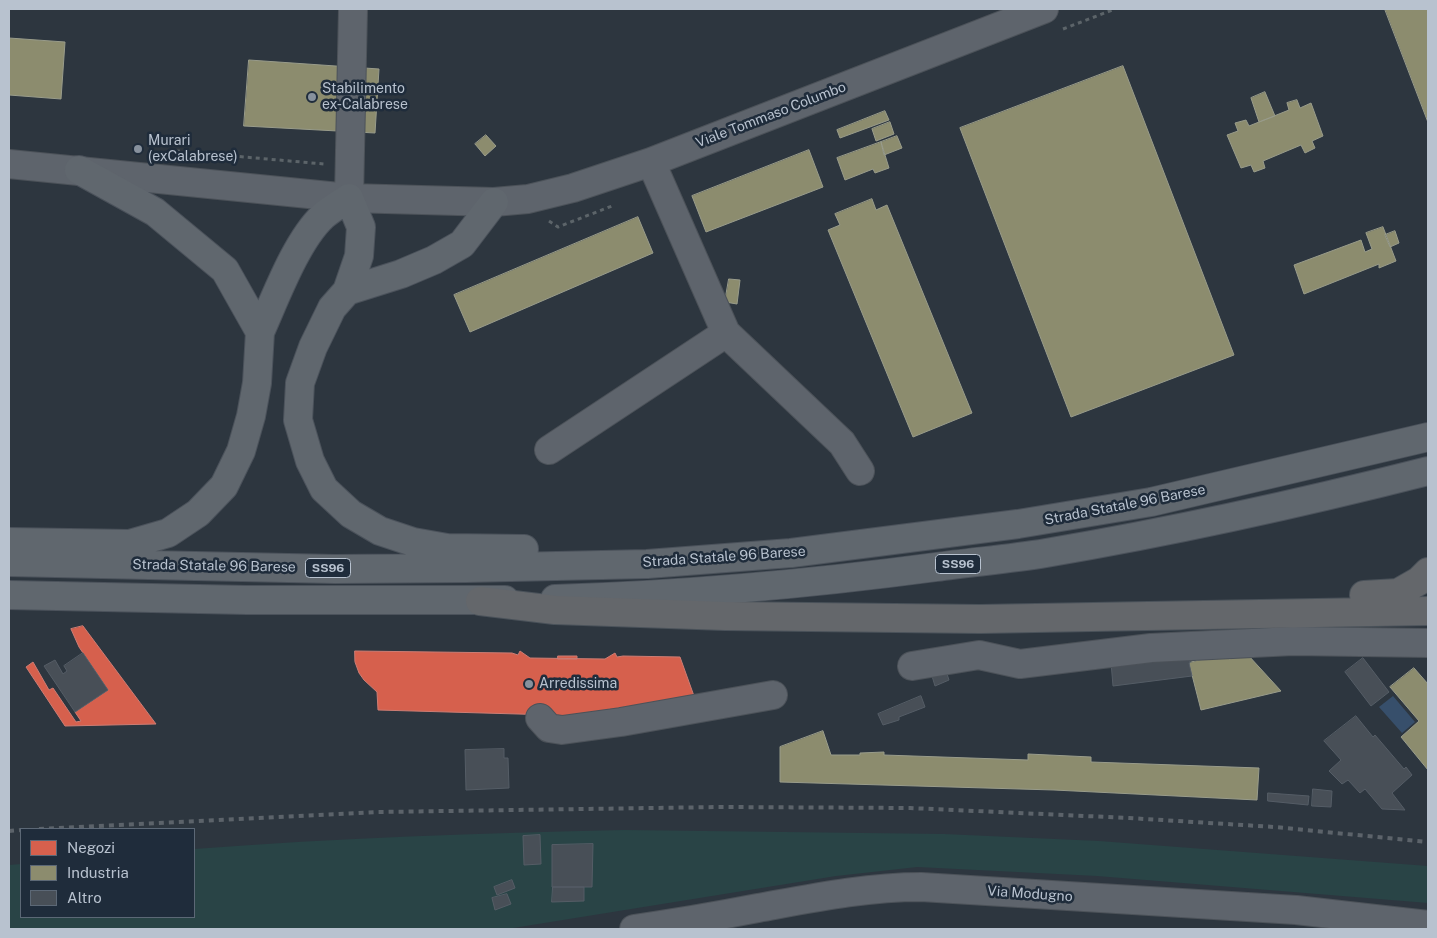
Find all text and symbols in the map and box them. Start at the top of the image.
street label: Viale Tommaso Columbo [694,79,848,151]
place label: Stabilimento ex-Calabrese [322,81,408,114]
marker: Stabilimento ex-Calabrese [306,91,318,103]
place label: Murari (exCalabrese) [148,133,238,166]
marker: Murari (exCalabrese) [132,143,144,155]
street label: Strada Statale 96 Barese [1043,481,1207,529]
street label: Strada Statale 96 Barese [642,543,806,571]
road number: SS96 [936,554,980,574]
street label: Strada Statale 96 Barese [132,556,296,576]
road number: SS96 [306,558,350,578]
place label: Arredissima [539,676,617,692]
marker: Arredissima [523,678,535,690]
legend [20,828,195,918]
text: Negozi [67,839,115,856]
text: Industria [67,864,129,881]
street label: Via Modugno [987,883,1073,905]
text: Altro [67,889,102,906]

